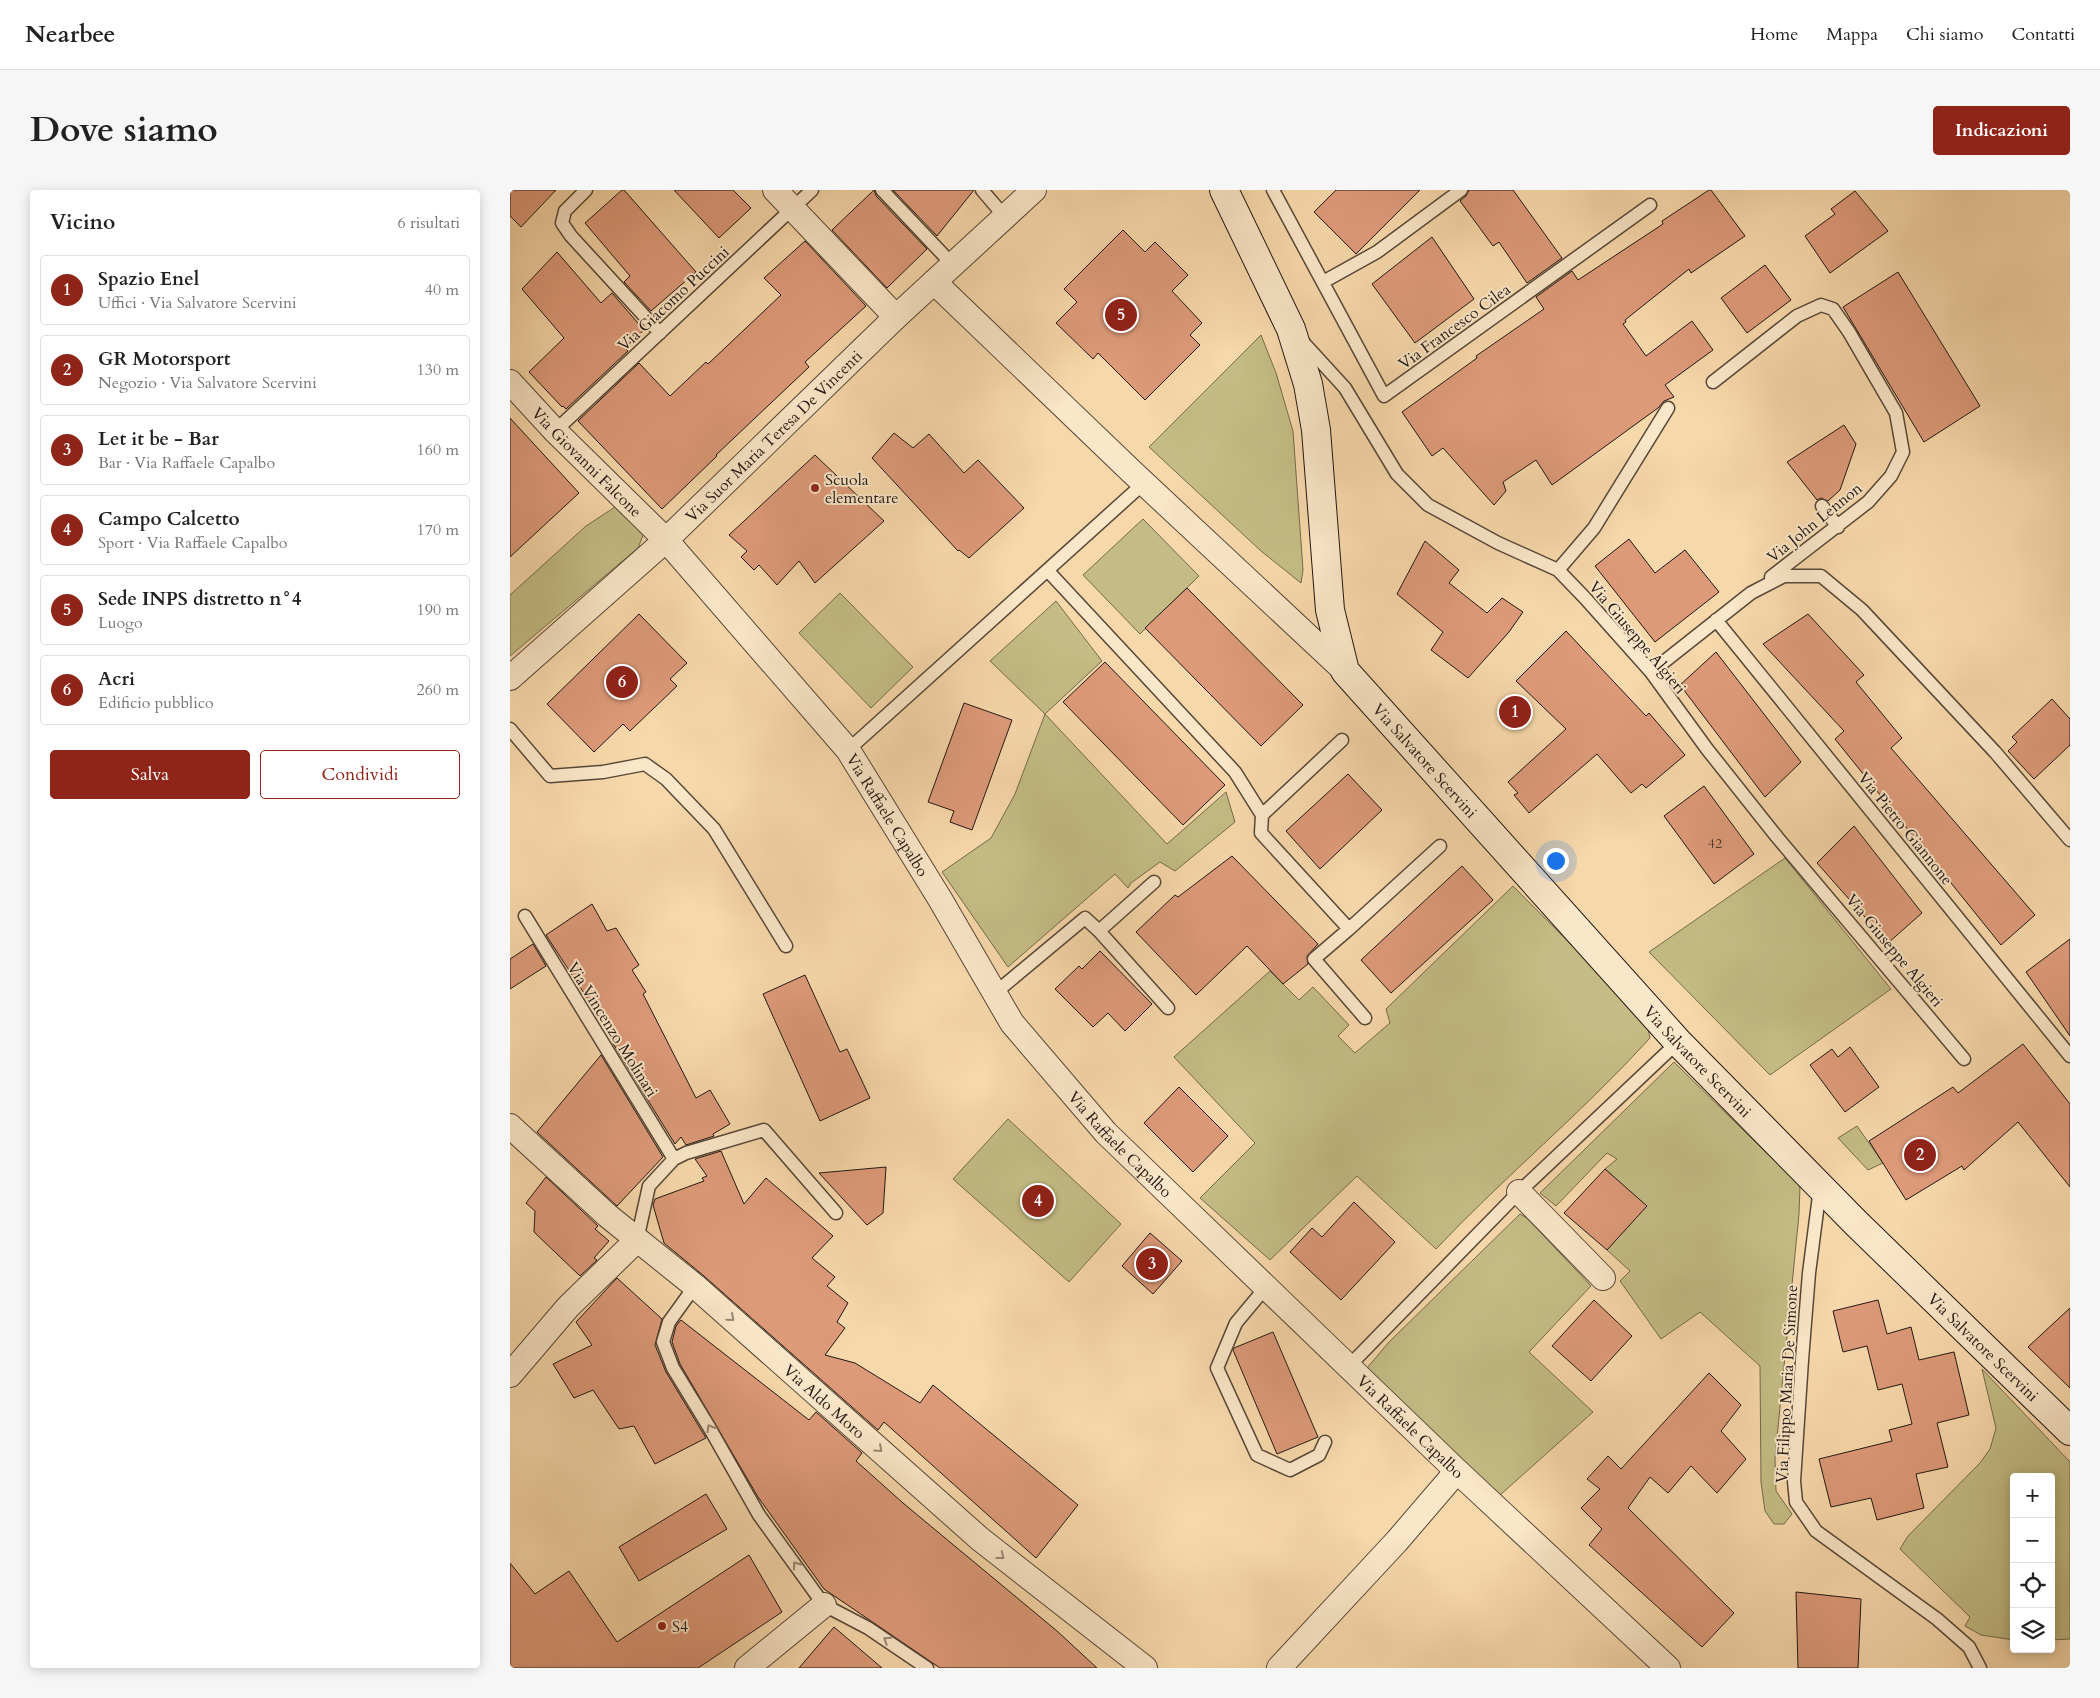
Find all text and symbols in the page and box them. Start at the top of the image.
text: Nearbee [25,18,115,51]
text: Home [1750,22,1798,47]
text: Mappa [1826,22,1878,47]
text: Chi siamo [1906,22,1983,47]
text: Contatti [2011,22,2075,47]
text: Dove siamo [30,106,218,154]
button: Indicazioni [1933,106,2070,155]
text: Vicino [50,208,115,237]
text: 6 risultati [397,212,460,234]
street label: Via Giacomo Puccini [613,241,735,356]
text: Spazio Enel [98,266,199,292]
text: 1 [63,279,71,301]
text: 40 m [425,279,459,301]
street label: Via Francesco Cilea [1394,279,1515,375]
text: Uffici · Via Salvatore Scervini [98,292,297,314]
pin: 5 [1105,296,1137,334]
street label: Via Suor Maria Teresa De Vincenti [681,345,868,527]
text: GR Motorsport [98,346,230,372]
text: 2 [63,359,71,381]
text: 130 m [417,359,459,381]
text: Negozio · Via Salvatore Scervini [98,372,317,394]
street label: Via Giovanni Falcone [526,403,646,522]
text: Let it be - Bar [98,426,219,452]
text: 3 [63,439,71,461]
text: 160 m [417,439,459,461]
text: Bar · Via Raffaele Capalbo [98,452,275,474]
place label: Scuola elementare [825,469,899,509]
street label: Via John Lennon [1762,478,1867,568]
marker: Scuola elementare [809,482,821,494]
text: Campo Calcetto [98,506,240,532]
text: 4 [63,519,71,541]
text: 170 m [417,519,459,541]
text: Sport · Via Raffaele Capalbo [98,532,288,554]
street label: Via Giuseppe Algieri [1583,577,1691,699]
text: Sede INPS distretto n°4 [98,586,301,612]
text: 5 [63,599,71,621]
text: 190 m [417,599,459,621]
text: Luogo [98,612,143,634]
pin: 6 [606,663,638,701]
text: Acri [98,666,135,692]
text: 6 [63,679,71,701]
text: 260 m [417,679,459,701]
text: Edificio pubblico [98,692,214,714]
pin: 1 [1499,693,1531,731]
street label: Via Salvatore Scervini [1367,699,1482,824]
street label: Via Raffaele Capalbo [841,749,934,881]
button: Salva [50,750,250,799]
button: Condividi [260,750,460,799]
street label: Via Pietro Giannone [1853,767,1958,890]
house number: 42 [1708,834,1722,853]
your location [1543,848,1569,874]
street label: Via Giuseppe Algieri [1840,890,1948,1012]
street label: Via Vincenzo Molinari [562,958,663,1102]
street label: Via Salvatore Scervini [1638,1001,1756,1123]
street label: Via Raffaele Capalbo [1063,1087,1177,1203]
pin: 2 [1904,1136,1936,1174]
pin: 4 [1022,1182,1054,1220]
pin: 3 [1136,1245,1168,1283]
street label: Via Filippo Maria De Simone [1771,1284,1803,1484]
street label: Via Salvatore Scervini [1922,1288,2044,1407]
one-way arrow [726,1312,735,1321]
street label: Via Aldo Moro [778,1359,870,1444]
street label: Via Raffaele Capalbo [1352,1370,1468,1484]
one-way arrow [706,1424,716,1433]
one-way arrow [874,1443,883,1452]
map controls [2010,1473,2055,1653]
button: + [2010,1473,2055,1518]
button: − [2010,1518,2055,1563]
one-way arrow [996,1550,1005,1559]
one-way arrow [793,1562,801,1571]
button: locate [2010,1563,2055,1608]
button: layers [2010,1608,2055,1653]
place label: S4 [672,1616,688,1638]
marker: S4 [656,1620,668,1632]
one-way arrow [883,1637,893,1646]

